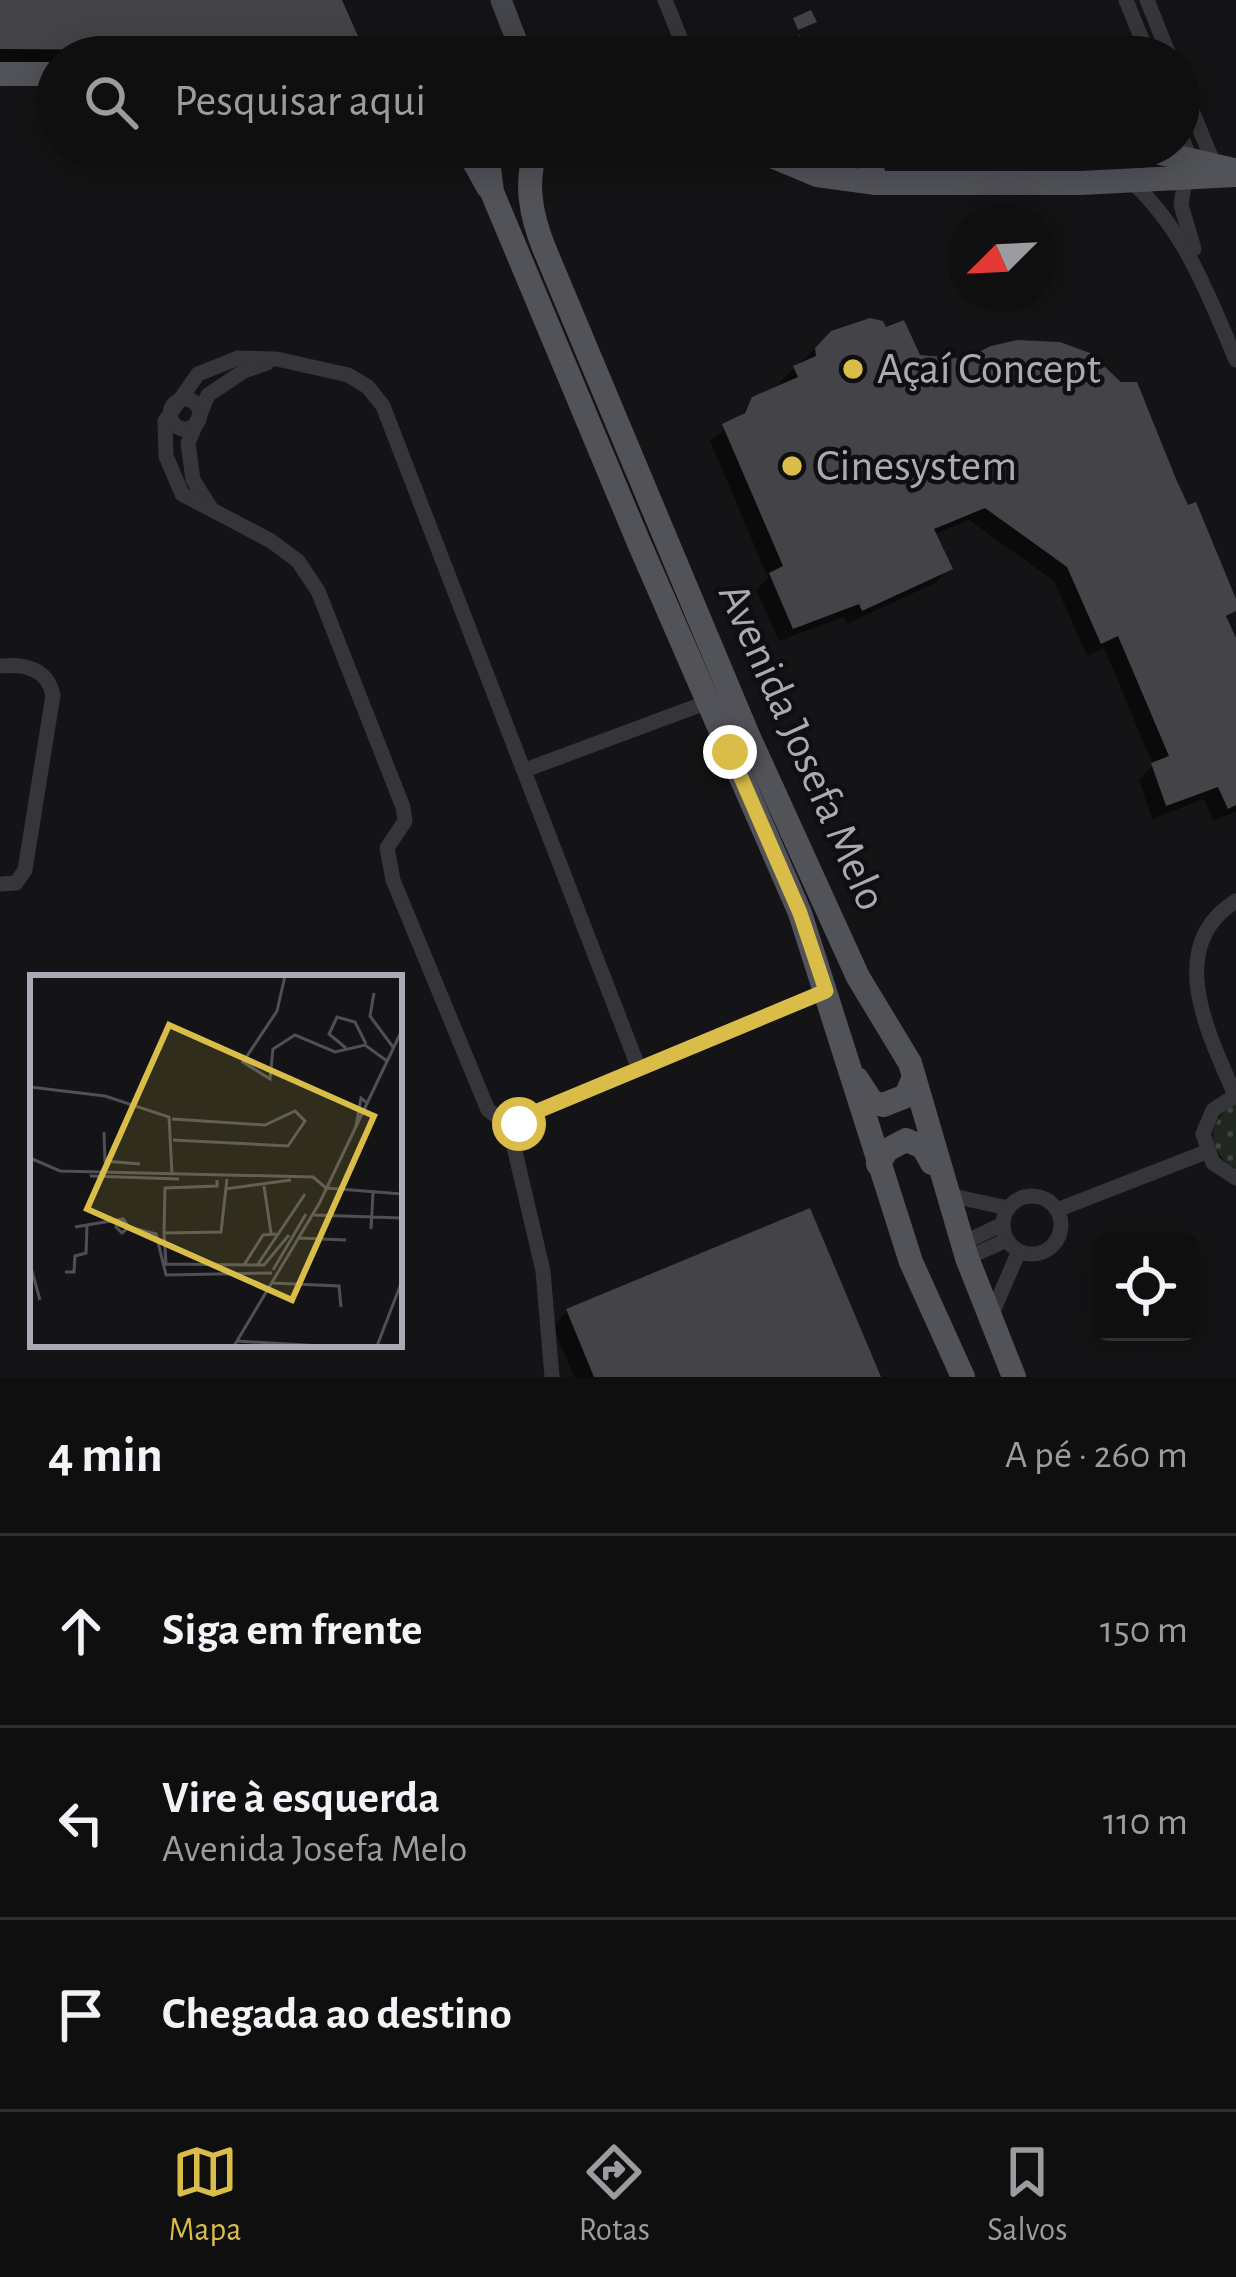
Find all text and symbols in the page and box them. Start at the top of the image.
search box [36,36,1200,168]
icon: search [78,69,144,135]
text: Pesquisar aqui [174,79,426,124]
north arrow [948,204,1056,312]
place label: Açaí Concept [877,347,1101,392]
marker: Açaí Concept [840,356,866,382]
place label: Cinesystem [816,444,1017,489]
marker: Cinesystem [779,453,805,479]
street label: Avenida Josefa Melo [710,577,894,917]
route end [703,725,757,779]
inset map [30,975,402,1347]
route start [492,1097,546,1151]
map controls [1092,1233,1200,1341]
button: locate [1092,1233,1200,1341]
text: 4 min [48,1430,163,1481]
text: A pé · 260 m [1005,1436,1188,1475]
icon: ahead [48,1598,114,1664]
text: Siga em frente [162,1608,423,1653]
text: 150 m [1100,1611,1188,1650]
text: Vire à esquerda [162,1776,440,1821]
icon: left [48,1790,114,1856]
text: 110 m [1103,1803,1188,1842]
text: Avenida Josefa Melo [162,1830,467,1869]
icon: arrive [48,1982,114,2048]
text: Chegada ao destino [162,1992,512,2037]
tab: Mapa [169,2139,242,2251]
tab: Rotas [579,2139,650,2251]
tab: Salvos [987,2139,1067,2251]

